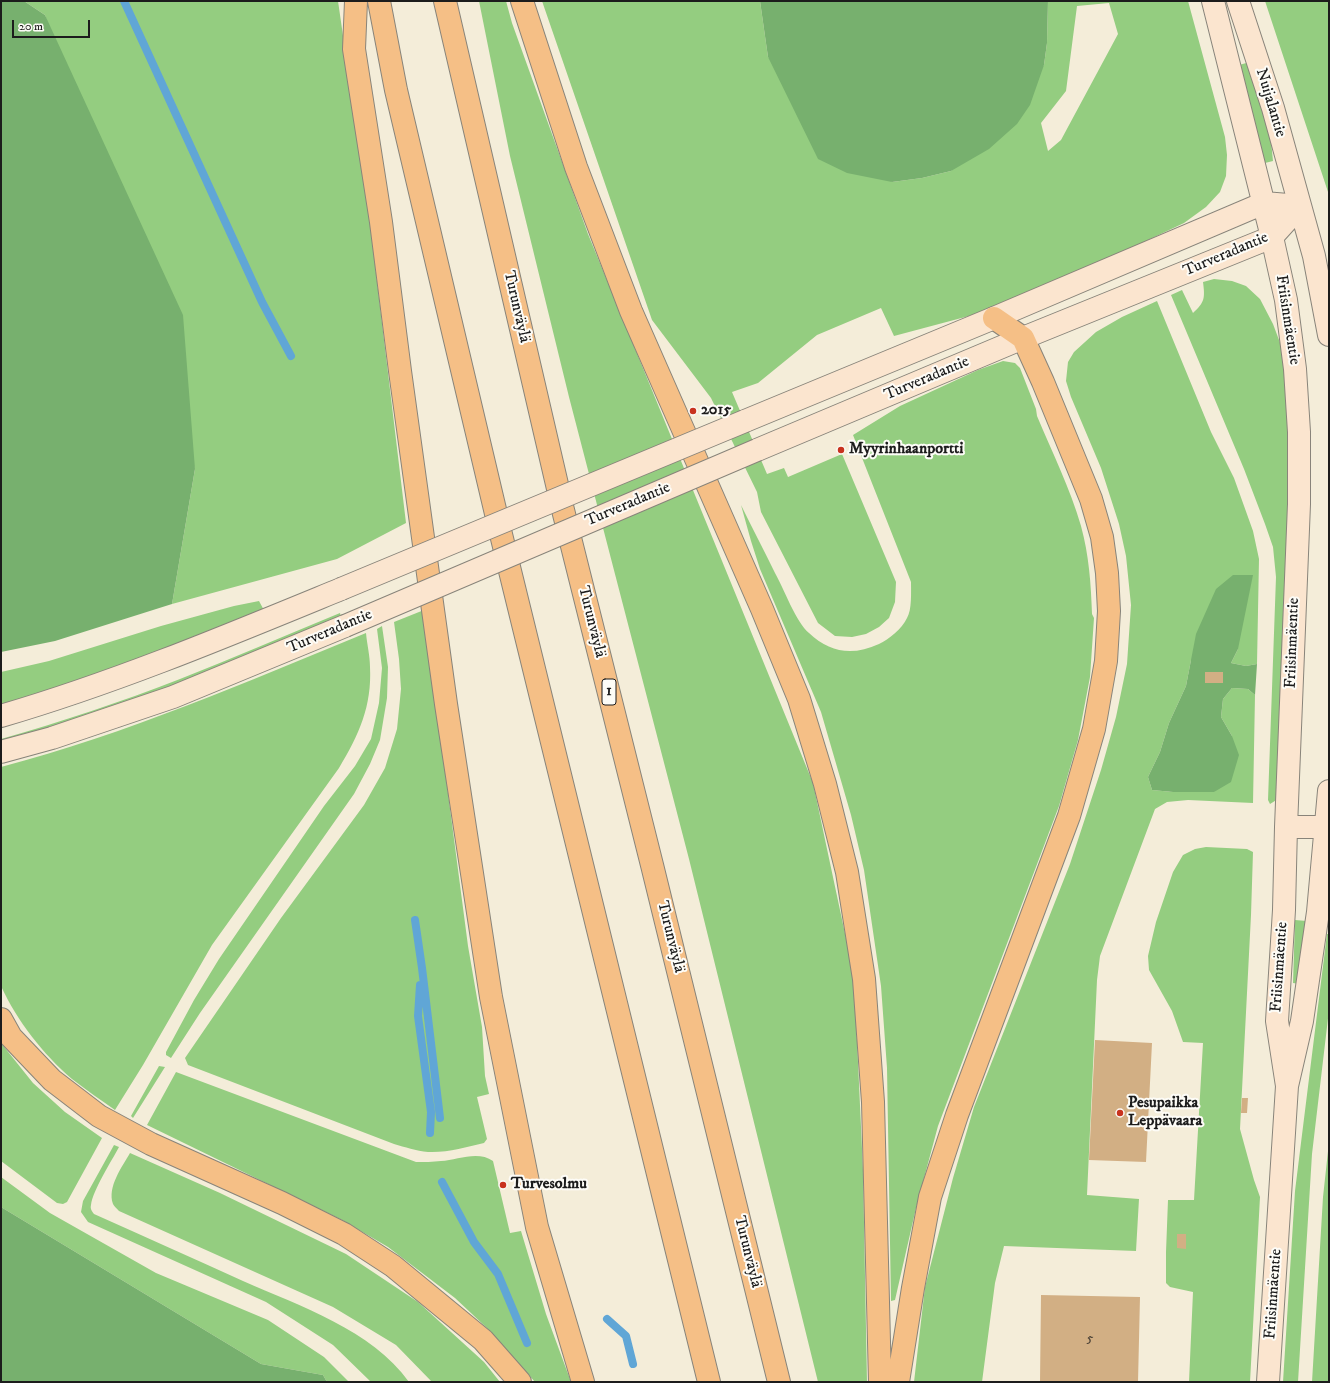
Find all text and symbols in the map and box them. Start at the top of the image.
scale bar [14,12,92,38]
text: 20 m [19,19,43,34]
street label: Nuijalantie [1250,66,1290,140]
street label: Turveradantie [1181,229,1271,281]
street label: Turunväylä [498,269,534,345]
street label: Friisinmäentie [1270,274,1304,366]
street label: Turveradantie [882,353,972,405]
place label: 2015 [701,401,731,421]
marker: 2015 [688,406,698,416]
place label: Myyrinhaanportti [849,440,963,460]
marker: Myyrinhaanportti [836,445,846,455]
street label: Turveradantie [583,479,673,531]
street label: Turunväylä [573,584,609,660]
street label: Friisinmäentie [1282,597,1304,689]
street label: Turveradantie [285,606,375,658]
road number: 1 [602,679,616,705]
street label: Turunväylä [652,899,688,975]
street label: Friisinmäentie [1267,921,1293,1013]
place label: Pesupaikka Leppävaara [1128,1094,1202,1132]
marker: Pesupaikka Leppävaara [1115,1108,1125,1118]
place label: Turvesolmu [511,1175,587,1195]
marker: Turvesolmu [498,1180,508,1190]
street label: Turunväylä [729,1214,765,1290]
street label: Friisinmäentie [1261,1248,1287,1340]
house number: 5 [1087,1331,1093,1347]

